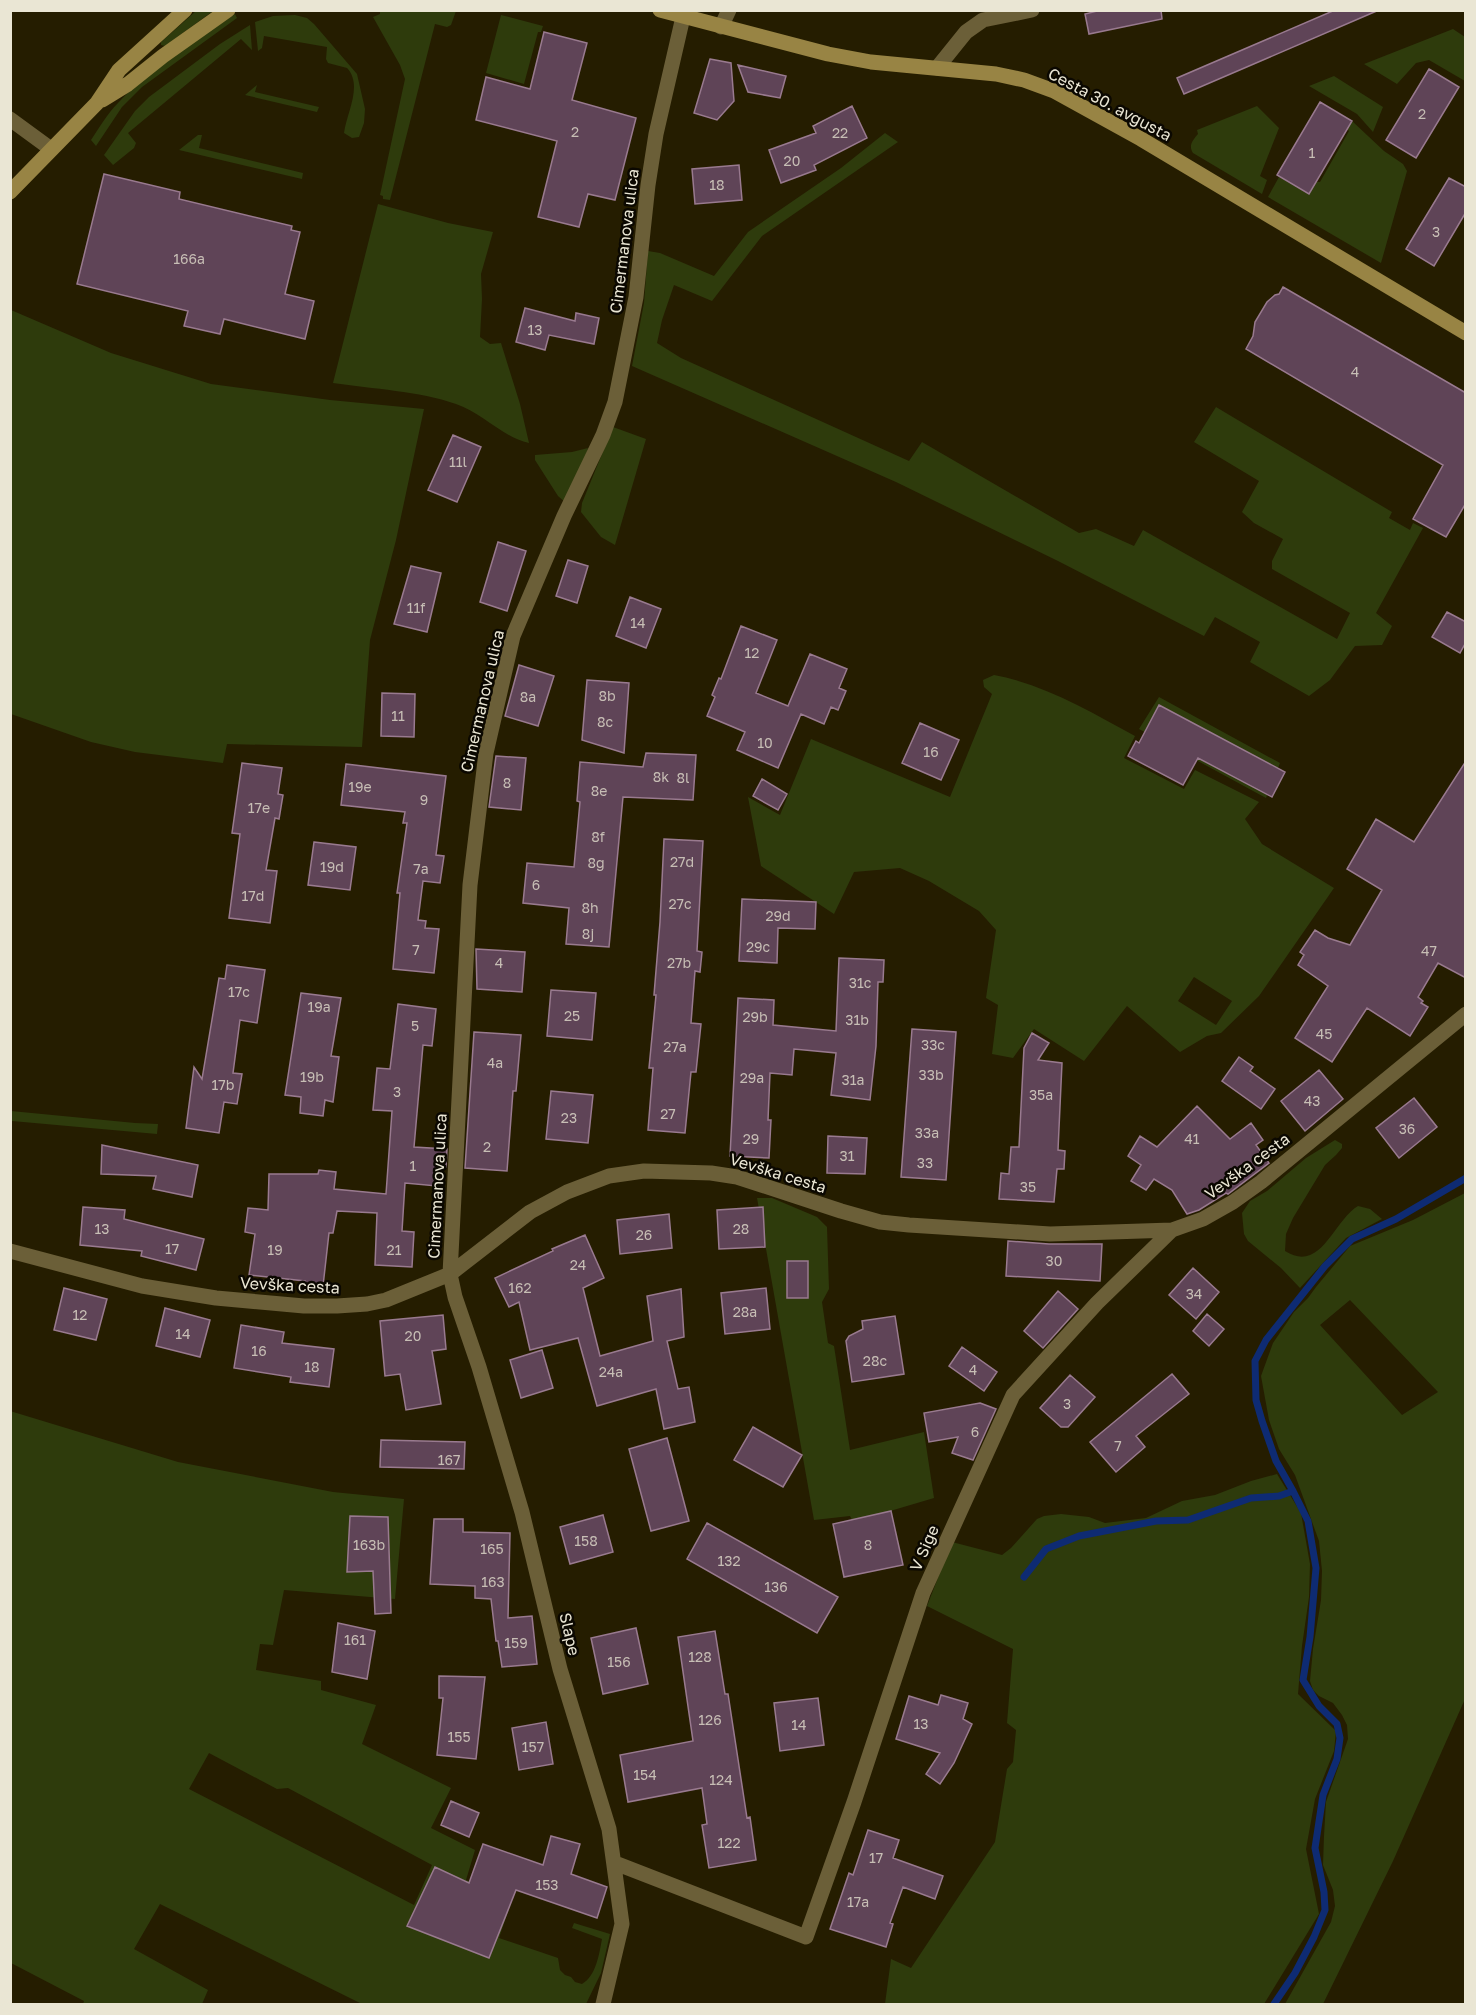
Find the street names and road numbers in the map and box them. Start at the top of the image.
street label: Cesta 30. avgusta [1045,63,1175,145]
street label: Cimermanova ulica [605,168,643,314]
street label: Cimermanova ulica [456,628,508,774]
street label: Cimermanova ulica [423,1113,451,1259]
street label: Vevška cesta [1201,1129,1293,1203]
street label: Vevška cesta [727,1149,829,1197]
street label: Vevška cesta [240,1272,340,1298]
street label: V Sige [905,1522,943,1574]
street label: Slape [555,1611,585,1657]

